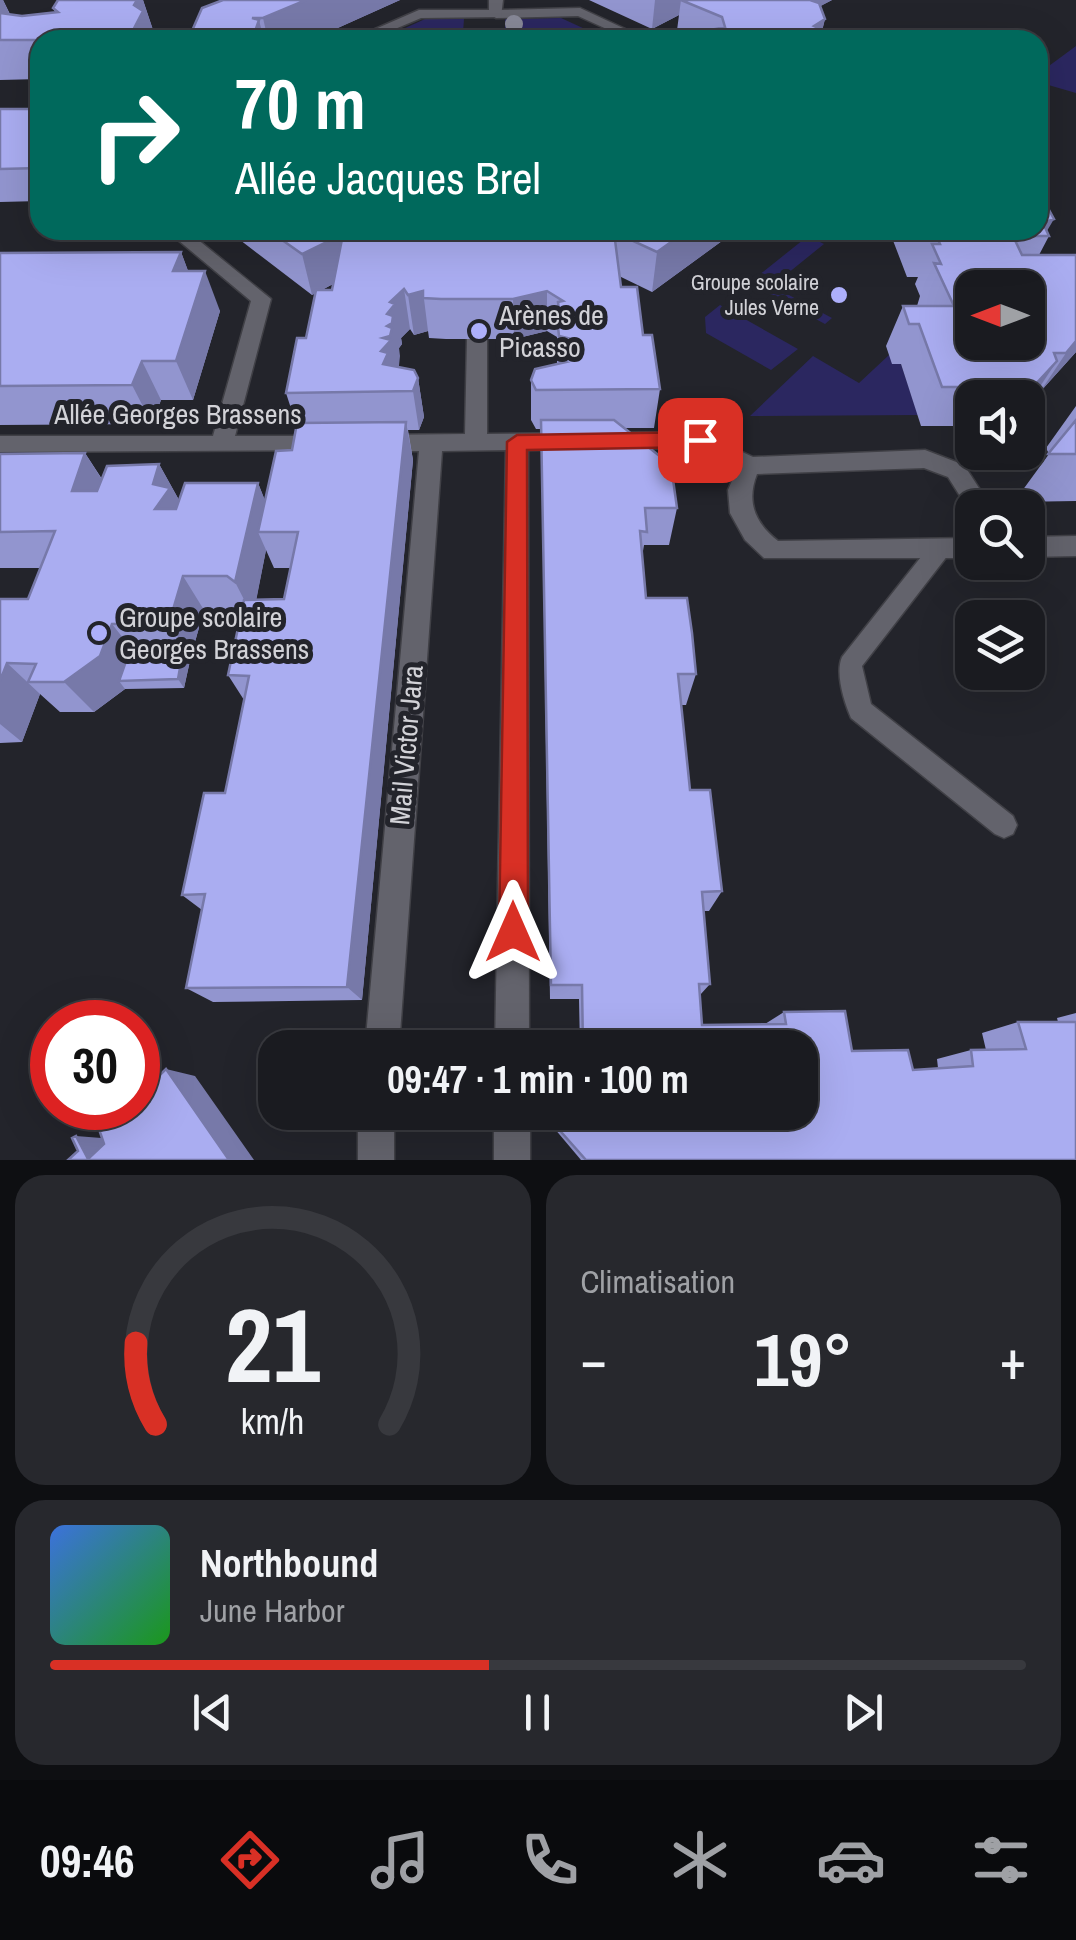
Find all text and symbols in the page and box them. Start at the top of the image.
text: 70 m [235,57,366,151]
icon: right [70,70,200,200]
text: Allée Jacques Brel [235,147,541,208]
place label: Groupe scolaire Jules Verne [691,267,819,322]
north arrow [955,270,1045,360]
map controls [955,270,1045,690]
marker: Groupe scolaire Jules Verne [828,284,850,306]
place label: Arènes de Picasso [498,296,604,366]
marker: Arènes de Picasso [468,320,490,342]
button: sound [955,380,1045,470]
street label: Allée Georges Brassens [53,395,302,433]
pin [658,398,743,483]
icon: arrive [673,413,728,468]
button: search [955,490,1045,580]
place label: Groupe scolaire Georges Brassens [119,598,309,668]
button: layers [955,600,1045,690]
marker: Groupe scolaire Georges Brassens [88,622,110,644]
street label: Mail Victor Jara [380,663,432,827]
position arrow [461,880,565,984]
speed limit sign: 30 [30,1000,160,1130]
text: 09:47 · 1 min · 100 m [387,1054,689,1105]
text: Climatisation [581,1260,735,1303]
text: 21 [225,1274,321,1414]
text: 19° [754,1308,852,1409]
text: − [581,1322,607,1396]
text: + [1000,1322,1026,1396]
text: km/h [241,1397,305,1445]
text: Northbound [200,1538,378,1589]
text: June Harbor [200,1589,344,1632]
icon: previous [185,1685,240,1740]
icon: pause [510,1685,565,1740]
icon: next [836,1685,891,1740]
icon: directions [215,1825,285,1895]
icon: music [365,1825,435,1895]
icon: phone [515,1825,585,1895]
icon: climate [665,1825,735,1895]
icon: car [816,1825,886,1895]
icon: filters [966,1825,1036,1895]
text: 09:46 [40,1830,134,1891]

